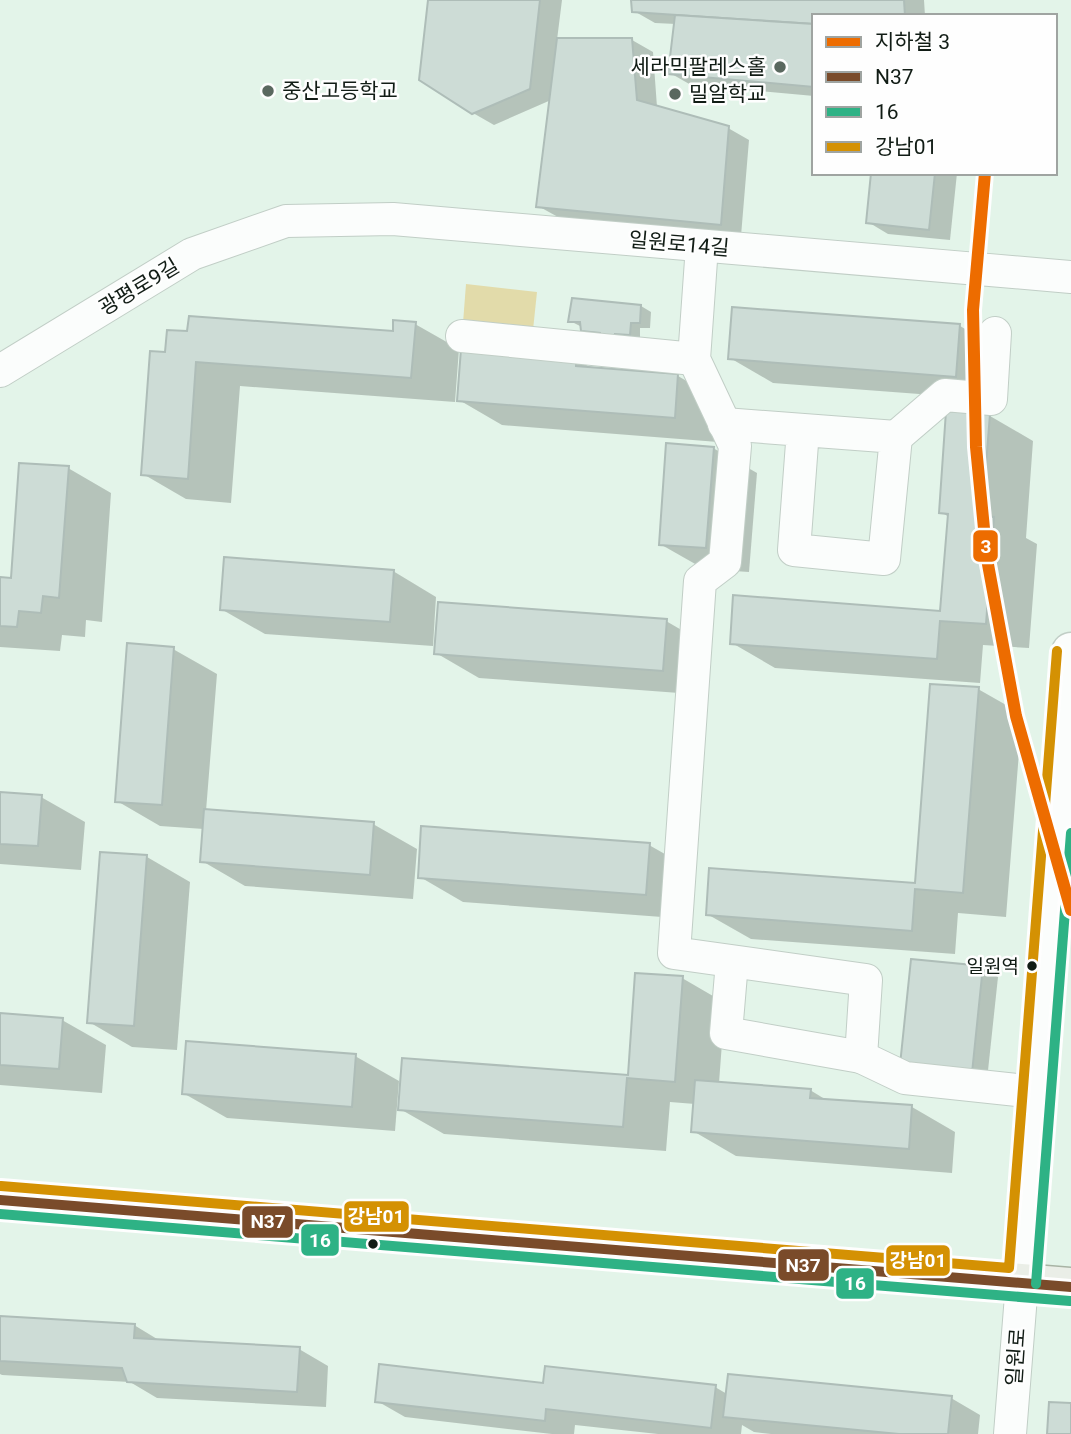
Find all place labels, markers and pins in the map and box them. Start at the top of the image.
place label: 세라믹팔레스홀 [631,55,766,79]
marker: 세라믹팔레스홀 [772,59,788,75]
place label: 중산고등학교 [282,79,398,103]
place label: 밀알학교 [689,82,766,106]
marker: 중산고등학교 [260,83,276,99]
marker: 밀알학교 [667,86,683,102]
place label: 일원역 [967,955,1019,978]
marker: 일원역 [1025,959,1039,973]
unlabelled marker [366,1237,380,1251]

